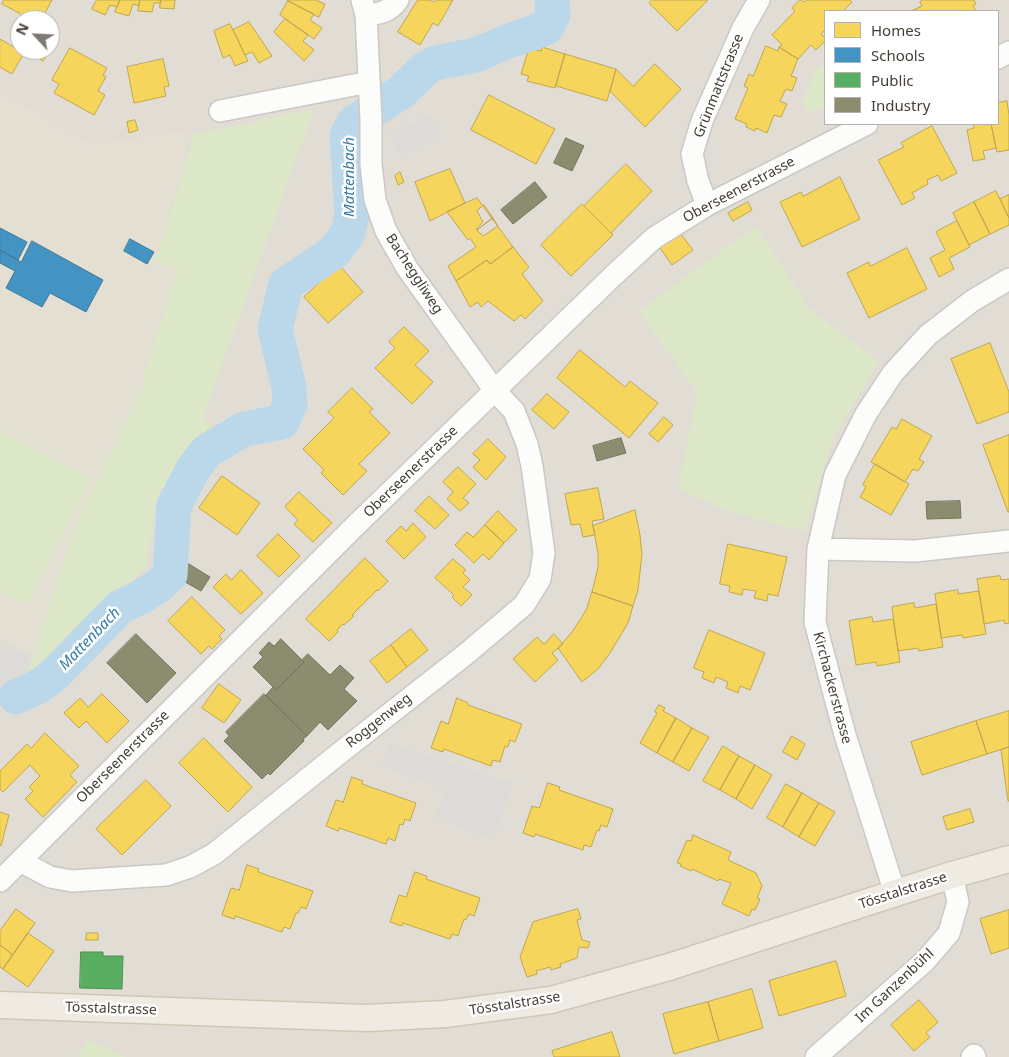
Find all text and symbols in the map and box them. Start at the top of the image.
north arrow [10,10,60,60]
legend [824,10,999,125]
text: N [11,20,33,38]
text: Homes [871,20,921,40]
street label: Grünmattstrasse [690,32,748,140]
text: Schools [871,45,925,65]
text: Public [871,70,914,90]
text: Industry [871,95,930,115]
water label: Mattenbach [341,137,359,217]
street label: Oberseenerstrasse [680,153,798,227]
street label: Bacheggliweg [382,231,446,317]
street label: Oberseenerstrasse [360,423,462,521]
water label: Mattenbach [56,604,124,674]
street label: Kirchackerstrasse [809,630,855,746]
street label: Roggenweg [343,690,415,752]
street label: Oberseenerstrasse [73,707,173,807]
street label: Tösstalstrasse [857,869,949,913]
street label: Im Ganzenbühl [852,945,938,1027]
street label: Tösstalstrasse [468,989,562,1019]
street label: Tösstalstrasse [65,999,157,1019]

